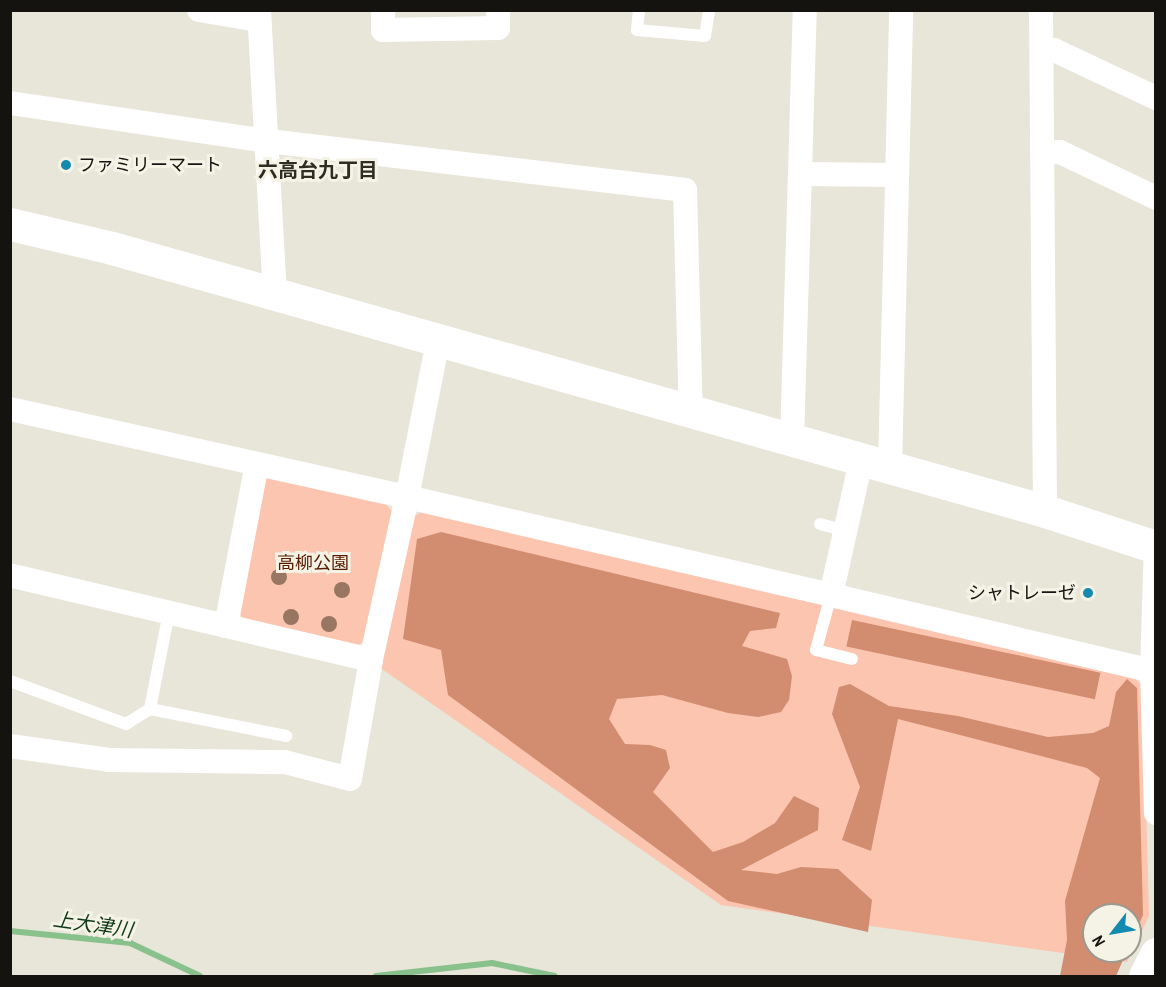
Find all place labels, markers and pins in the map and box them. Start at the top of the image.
place label: ファミリーマート [78,154,222,176]
marker: ファミリーマート [59,158,73,172]
place label: シャトレーゼ [968,582,1076,604]
marker: シャトレーゼ [1081,586,1095,600]

